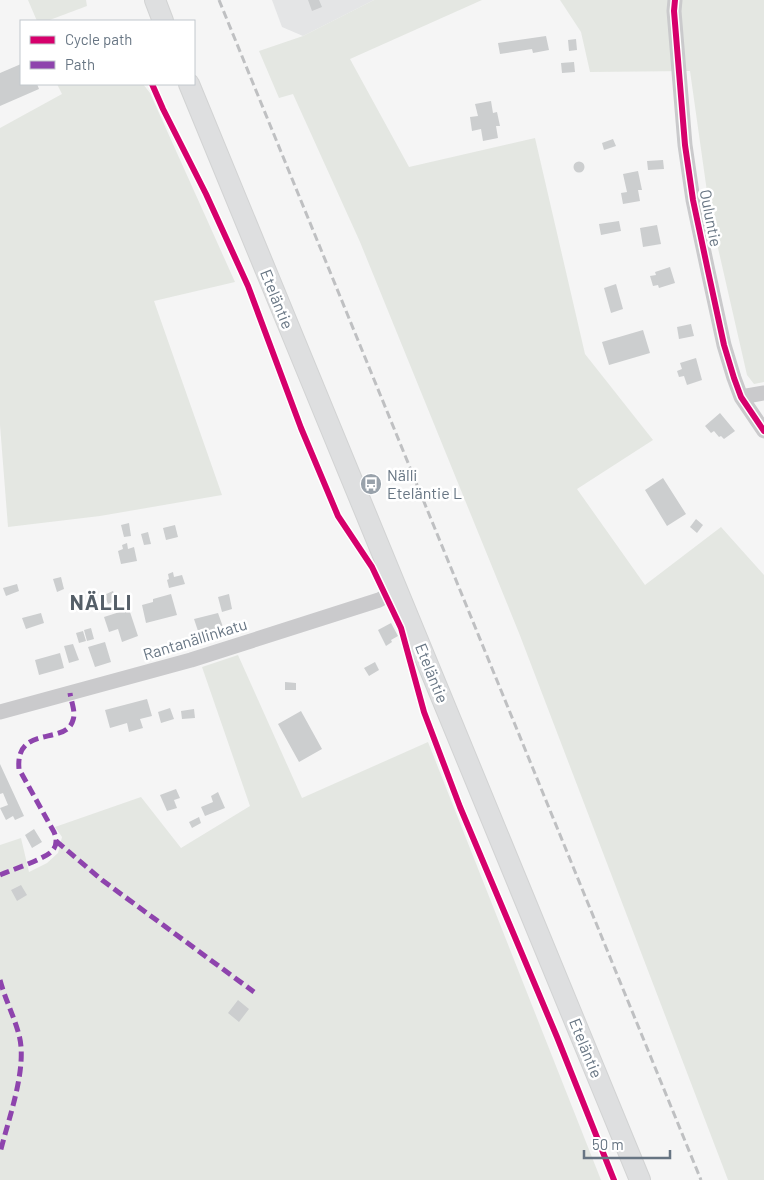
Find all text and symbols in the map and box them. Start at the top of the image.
legend [20,20,195,85]
text: Cycle path [65,30,132,48]
text: Path [65,55,95,73]
street label: Ouluntie [697,188,726,248]
street label: Eteläntie [257,266,298,331]
place label: Nälli Eteläntie L [387,465,462,502]
bus stop icon: Nälli Eteläntie L [359,472,383,496]
district label: NÄLLI [70,589,132,614]
street label: Rantanällinkatu [141,614,249,663]
street label: Eteläntie [412,640,453,705]
street label: Eteläntie [566,1015,607,1080]
scale bar [584,1128,670,1160]
text: 50 m [592,1135,624,1153]

